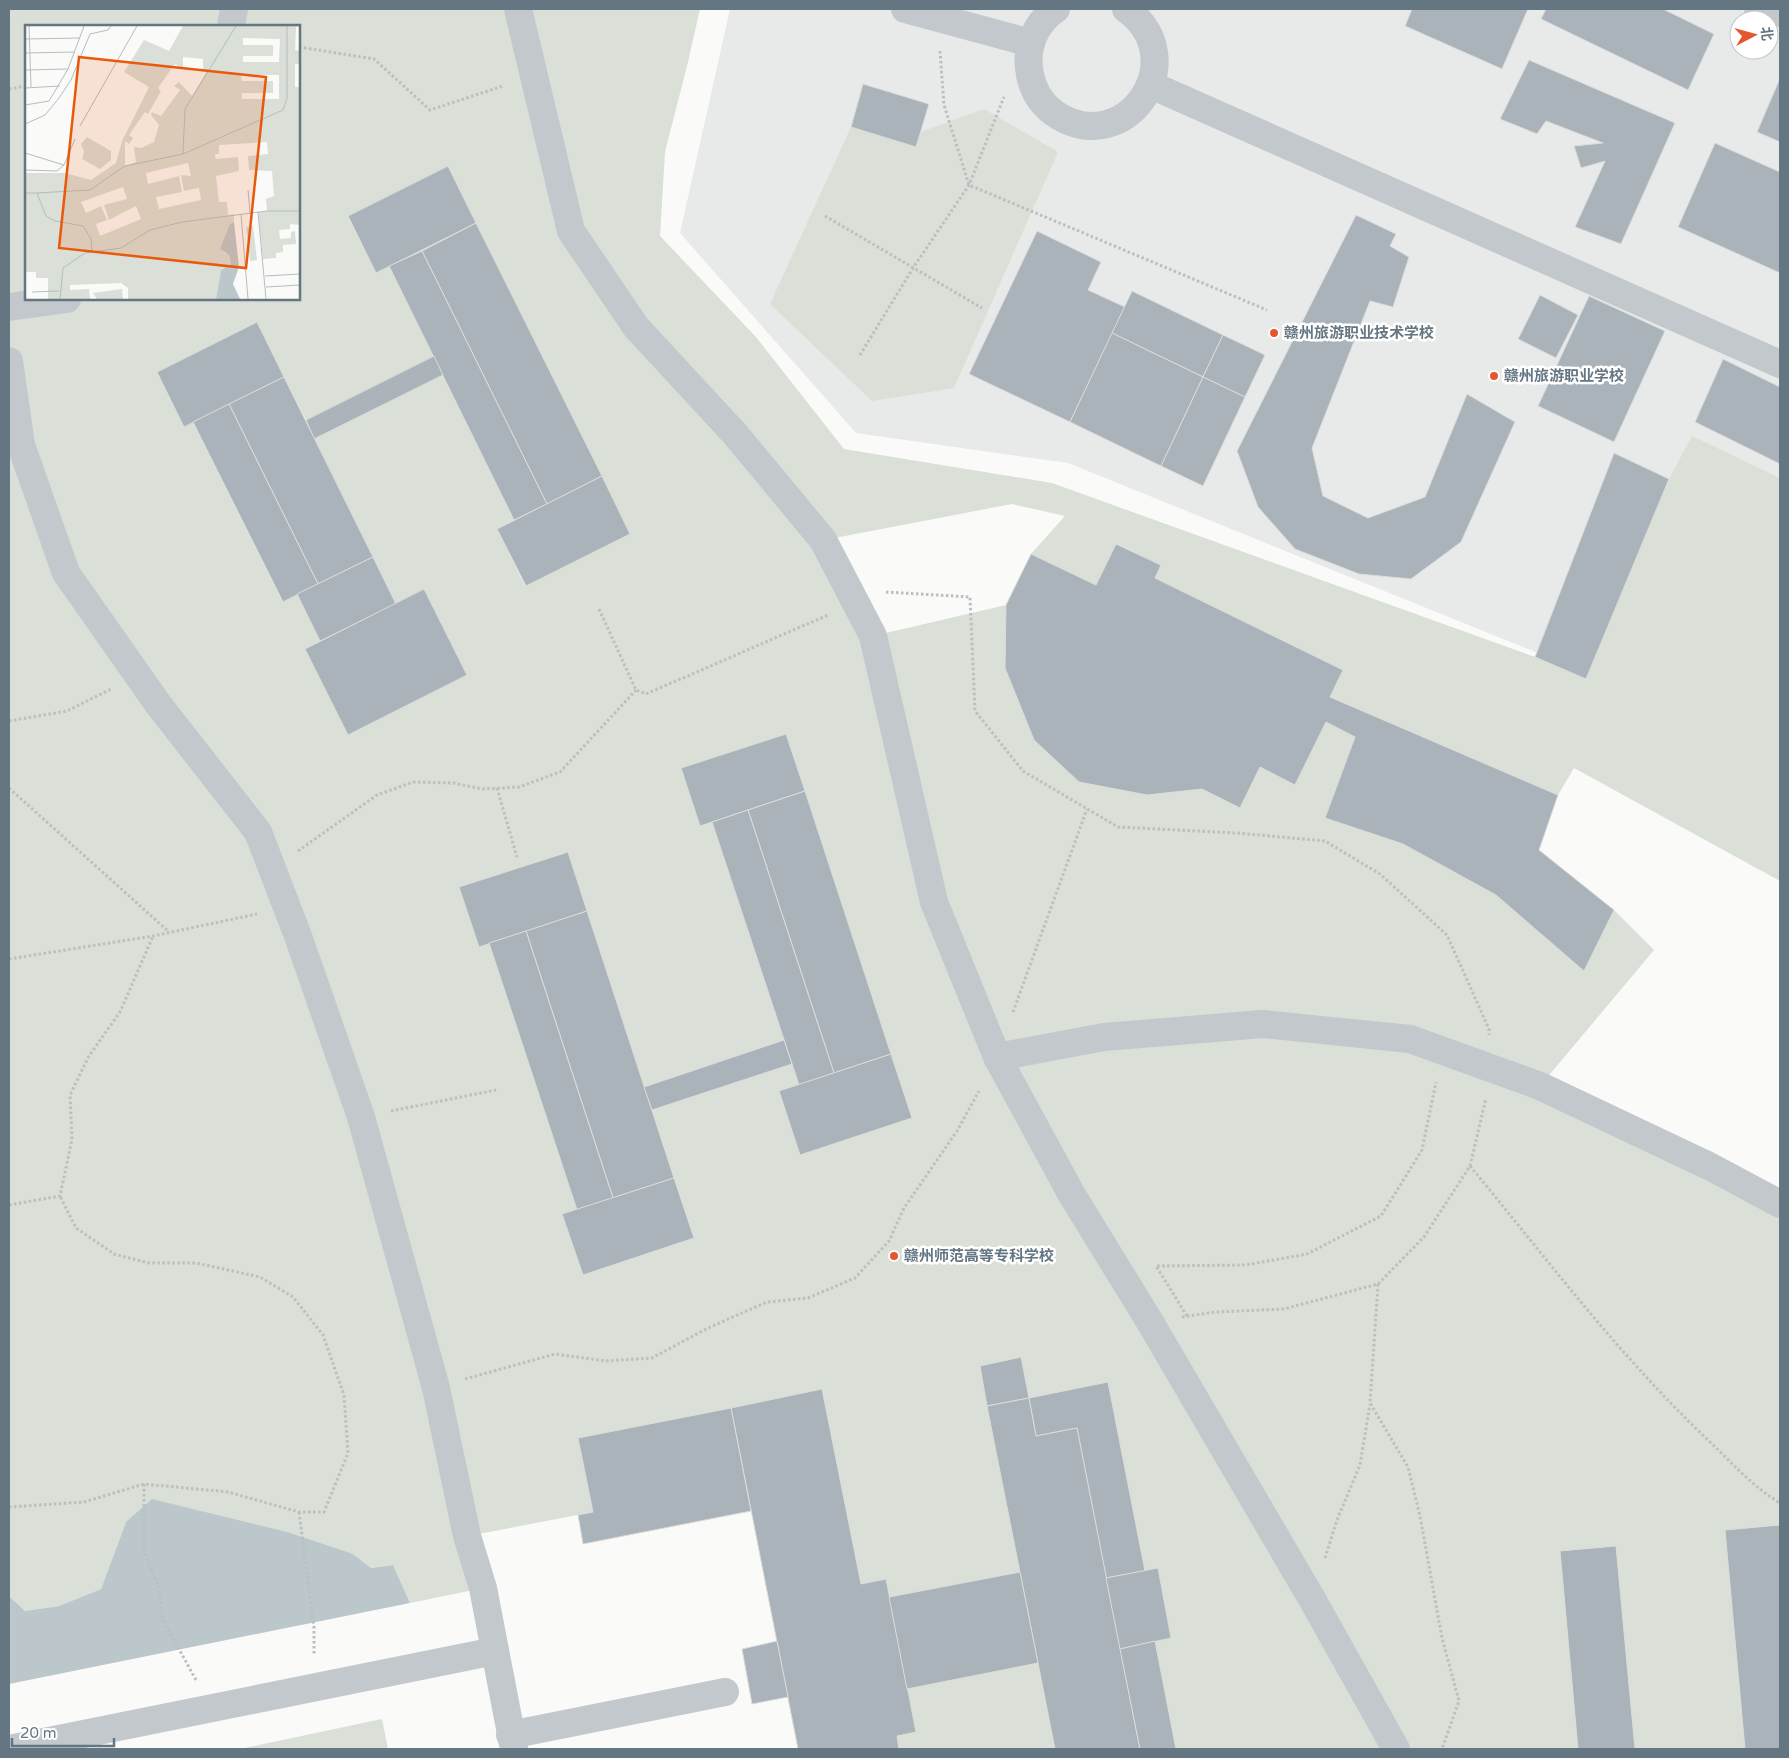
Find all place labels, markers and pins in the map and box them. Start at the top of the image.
place label: 赣州旅游职业技术学校 [1284,324,1434,342]
marker: 赣州旅游职业技术学校 [1268,327,1280,339]
place label: 赣州旅游职业学校 [1504,367,1624,385]
marker: 赣州旅游职业学校 [1488,370,1500,382]
place label: 赣州师范高等专科学校 [904,1247,1054,1265]
marker: 赣州师范高等专科学校 [888,1250,900,1262]

